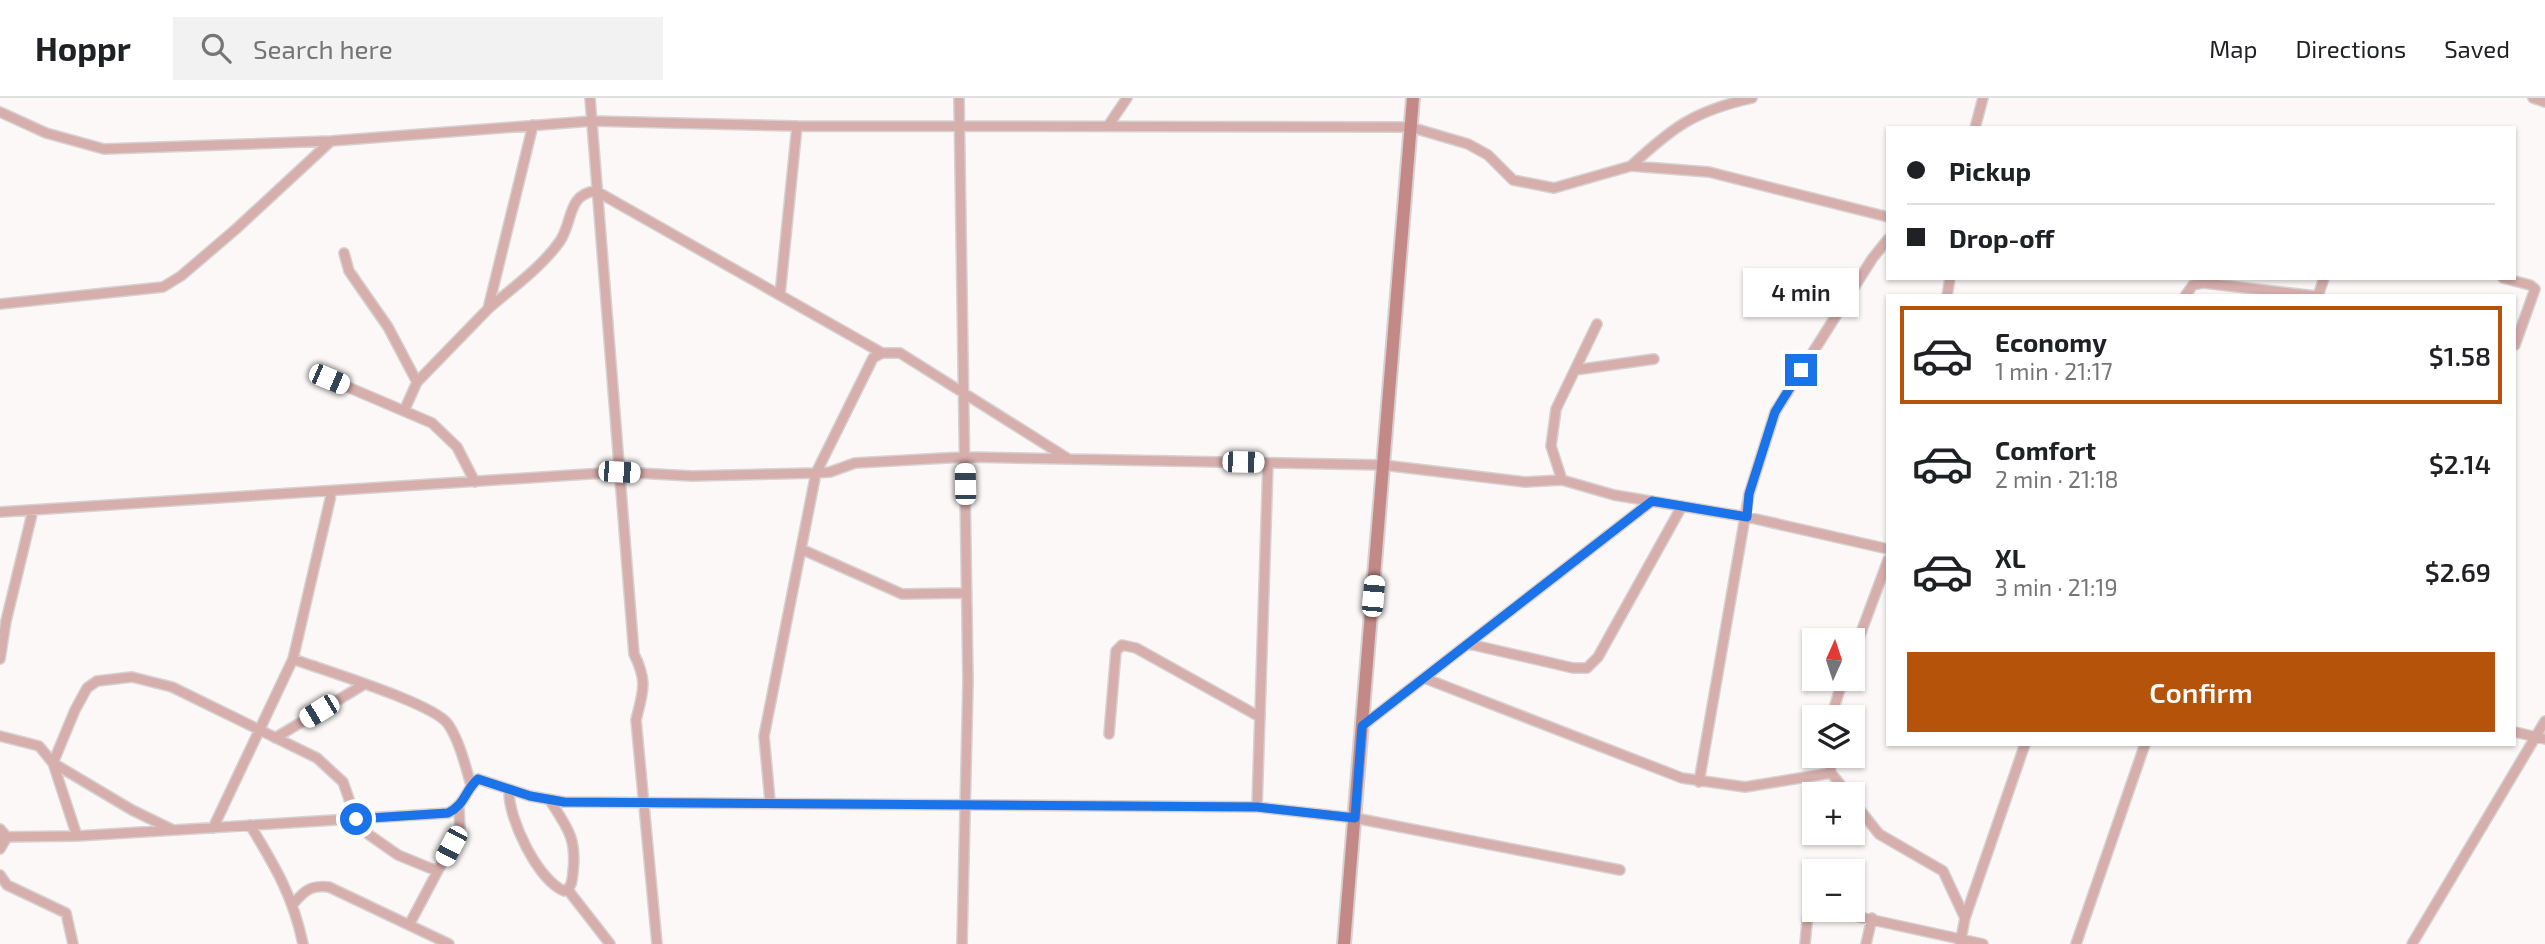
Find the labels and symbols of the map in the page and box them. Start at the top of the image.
callout: 4 min [1743,268,1859,317]
route end [1785,354,1817,386]
car [306,361,353,397]
car [1222,451,1265,473]
car [598,460,641,484]
car [955,463,976,505]
car [1361,574,1386,618]
north arrow [1802,628,1866,691]
car [296,691,343,731]
route start [340,803,372,835]
car [432,823,471,869]

